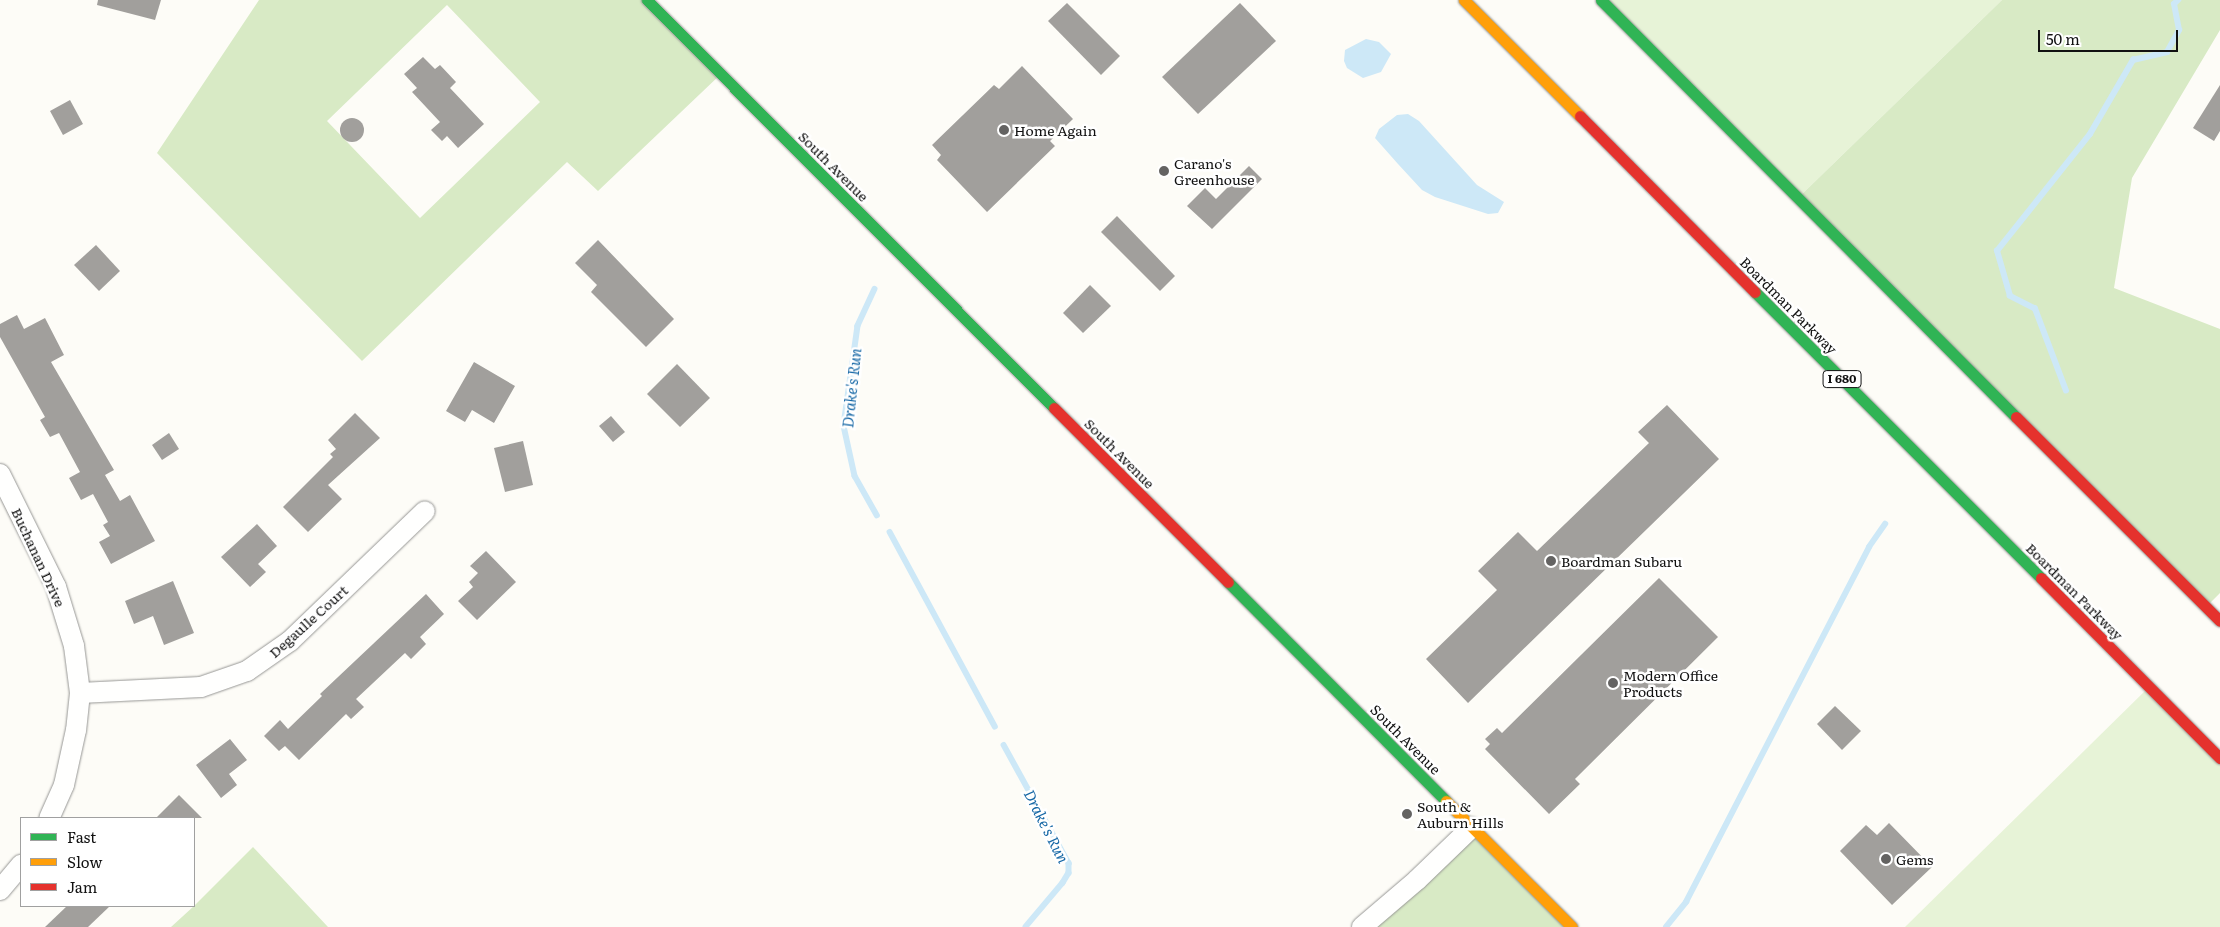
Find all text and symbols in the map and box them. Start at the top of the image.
scale bar [2040,20,2180,52]
text: 50 m [2046,27,2080,50]
place label: Home Again [1014,122,1097,138]
marker: Home Again [998,124,1010,136]
street label: South Avenue [796,128,872,204]
place label: Carano's Greenhouse [1174,155,1254,188]
marker: Carano's Greenhouse [1158,165,1170,177]
street label: Boardman Parkway [1737,253,1841,357]
water label: Drake's Run [838,347,864,429]
road number: I 680 [1822,369,1862,388]
street label: South Avenue [1082,415,1158,491]
street label: Buchanan Drive [9,505,69,609]
street label: Boardman Parkway [2023,539,2127,643]
place label: Boardman Subaru [1561,553,1682,569]
marker: Boardman Subaru [1545,555,1557,567]
street label: Degaulle Court [265,581,351,661]
place label: Modern Office Products [1623,667,1718,700]
marker: Modern Office Products [1607,677,1619,689]
street label: South Avenue [1368,701,1444,777]
water label: Drake's Run [1021,786,1073,866]
place label: South & Auburn Hills [1417,798,1503,830]
marker: South & Auburn Hills [1401,808,1413,820]
legend [20,817,195,907]
text: Fast [67,825,96,848]
text: Slow [67,850,102,873]
place label: Gems [1896,851,1933,867]
marker: Gems [1880,853,1892,865]
text: Jam [67,875,97,898]

